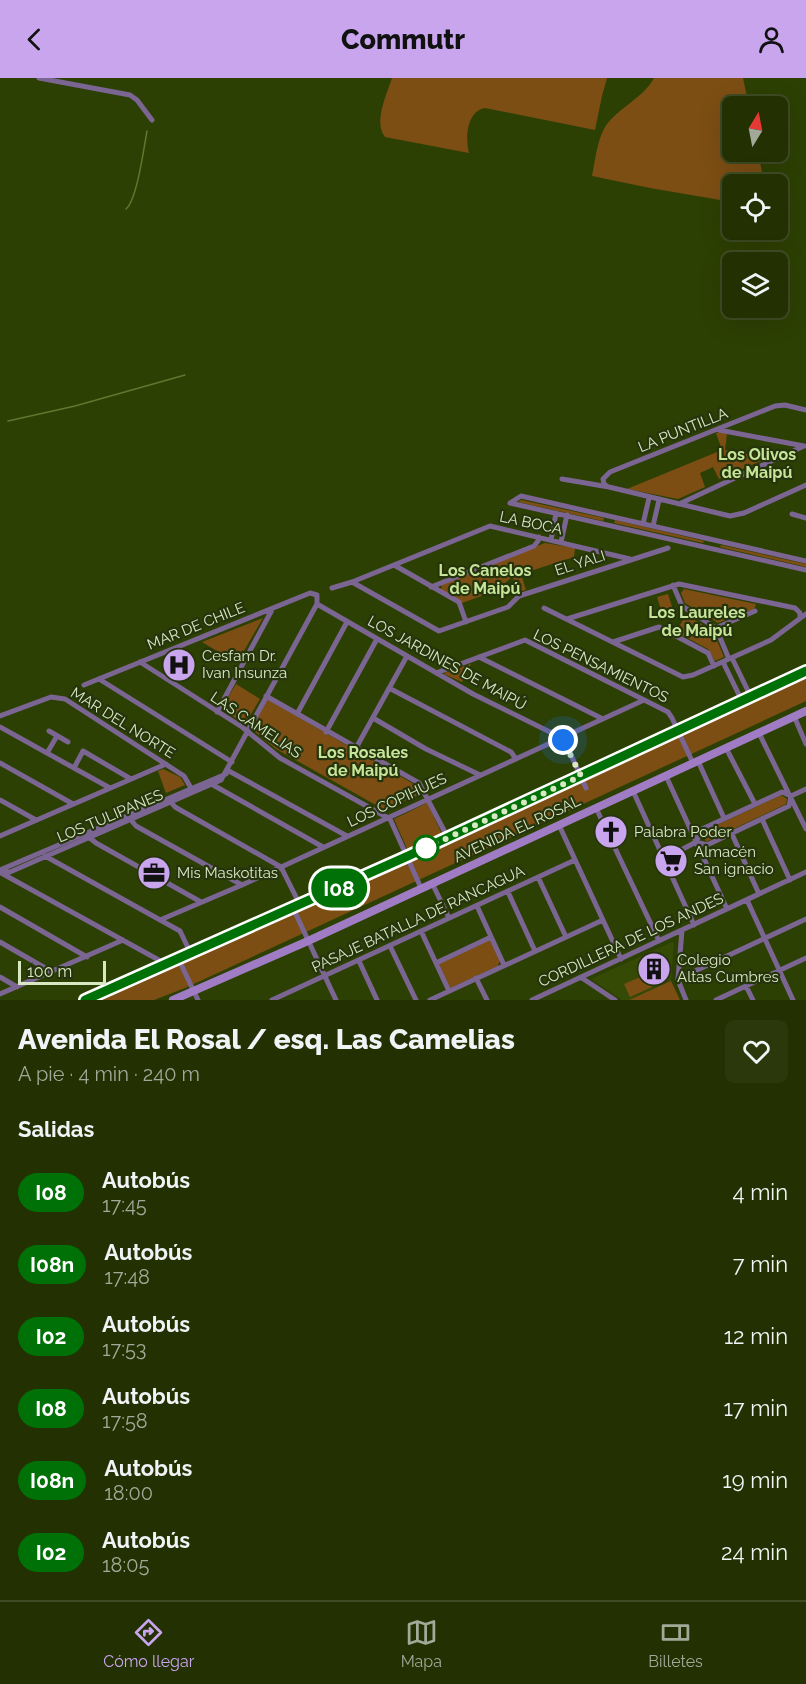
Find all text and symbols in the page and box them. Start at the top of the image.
icon: back [18,23,51,56]
icon: person [755,23,788,56]
text: Commutr [341,24,465,55]
north arrow [722,96,788,162]
map controls [722,96,788,318]
button: locate [722,174,788,240]
button: layers [722,252,788,318]
street label: LA PUNTILLA [636,404,730,456]
district label: Los Olivos de Maipú [718,445,796,482]
street label: LA BOCA [498,508,564,538]
street label: EL YALI [553,546,607,580]
district label: Los Canelos de Maipú [439,561,531,598]
street label: MAR DE CHILE [145,598,247,654]
district label: Los Laureles de Maipú [648,603,746,640]
street label: LOS JARDINES DE MAIPÚ [365,612,529,714]
street label: LOS PENSAMIENTOS [530,625,672,707]
hospital icon: Cesfam Dr. Ivan Insunza [161,647,197,683]
place label: Cesfam Dr. Ivan Insunza [202,647,287,682]
street label: MAR DEL NORTE [67,684,179,762]
street label: LAS CAMELIAS [207,688,305,762]
your location [548,725,578,755]
district label: Los Rosales de Maipú [318,743,408,780]
street label: LOS COPIHUES [344,769,450,831]
street label: LOS TULIPANES [54,786,166,846]
street label: AVENIDA EL ROSAL [451,792,583,866]
church icon: Palabra Poder [593,814,629,850]
place label: Palabra Poder [634,823,732,841]
unlabelled marker [413,835,439,861]
supermarket icon: Almacén San ignacio [653,843,689,879]
place label: Almacén San ignacio [694,843,774,878]
office icon: Mis Maskotitas [136,855,172,891]
street label: PASAJE BATALLA DE RANCAGUA [309,862,527,976]
place label: Mis Maskotitas [177,864,278,882]
line badge: I08 [304,868,374,908]
text: I08 [323,876,355,901]
street label: CORDILLERA DE LOS ANDES [536,889,726,991]
building icon: Colegio Altas Cumbres [636,951,672,987]
place label: Colegio Altas Cumbres [677,951,779,986]
scale bar [18,958,106,986]
text: 100 m [27,962,72,981]
button: heart [725,1020,788,1083]
text: Avenida El Rosal / esq. Las Camelias [18,1023,515,1056]
text: A pie · 4 min · 240 m [18,1062,200,1086]
text: Salidas [18,1116,94,1142]
text: Autobús [102,1167,190,1193]
text: 4 min [733,1179,788,1205]
text: I08 [35,1180,67,1205]
text: 17:45 [102,1193,147,1217]
text: Autobús [104,1239,192,1265]
text: 7 min [733,1251,788,1277]
text: I08n [30,1252,74,1277]
text: 17:48 [104,1265,150,1289]
text: Autobús [102,1311,190,1337]
text: 12 min [724,1323,788,1349]
text: I02 [36,1324,66,1349]
text: 17:53 [102,1337,147,1361]
text: Autobús [102,1383,190,1409]
text: 17 min [723,1395,788,1421]
text: I08 [35,1396,67,1421]
text: 17:58 [102,1409,148,1433]
text: Autobús [104,1455,192,1481]
text: 19 min [722,1467,788,1493]
text: I08n [30,1468,74,1493]
text: 18:00 [104,1481,153,1505]
text: Autobús [102,1527,190,1553]
text: 24 min [721,1539,788,1565]
text: I02 [36,1540,66,1565]
text: 18:05 [102,1553,149,1577]
tab: Cómo llegar [103,1616,194,1671]
tab: Mapa [401,1616,442,1671]
tab: Billetes [648,1616,703,1671]

